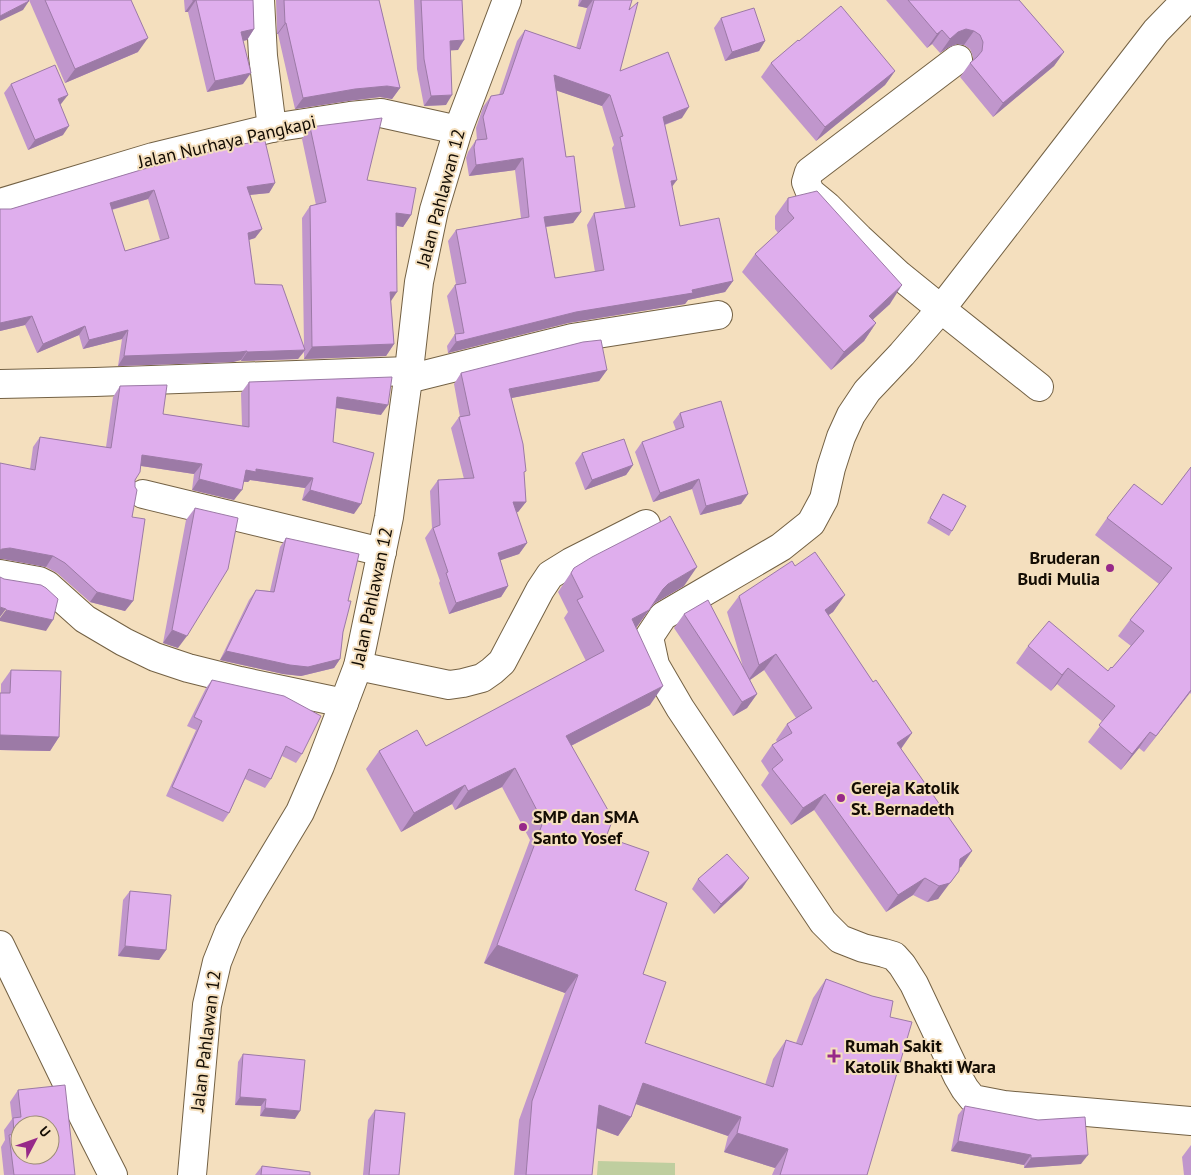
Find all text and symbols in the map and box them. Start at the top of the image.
street label: Jalan Nurhaya Pangkapi [135,110,318,173]
street label: Jalan Pahlawan 12 [411,126,470,270]
street label: Jalan Pahlawan 12 [345,525,398,670]
place label: Bruderan Budi Mulia [1017,546,1100,590]
marker: Bruderan Budi Mulia [1104,562,1116,574]
place label: Gereja Katolik St. Bernadeth [851,776,960,820]
marker: Gereja Katolik St. Bernadeth [835,792,847,804]
place label: SMP dan SMA Santo Yosef [533,805,639,849]
marker: SMP dan SMA Santo Yosef [517,821,529,833]
street label: Jalan Pahlawan 12 [185,969,226,1114]
place label: Rumah Sakit Katolik Bhakti Wara [845,1034,996,1078]
marker: Rumah Sakit Katolik Bhakti Wara [827,1049,841,1063]
north arrow [10,1115,60,1165]
text: U [35,1122,54,1141]

